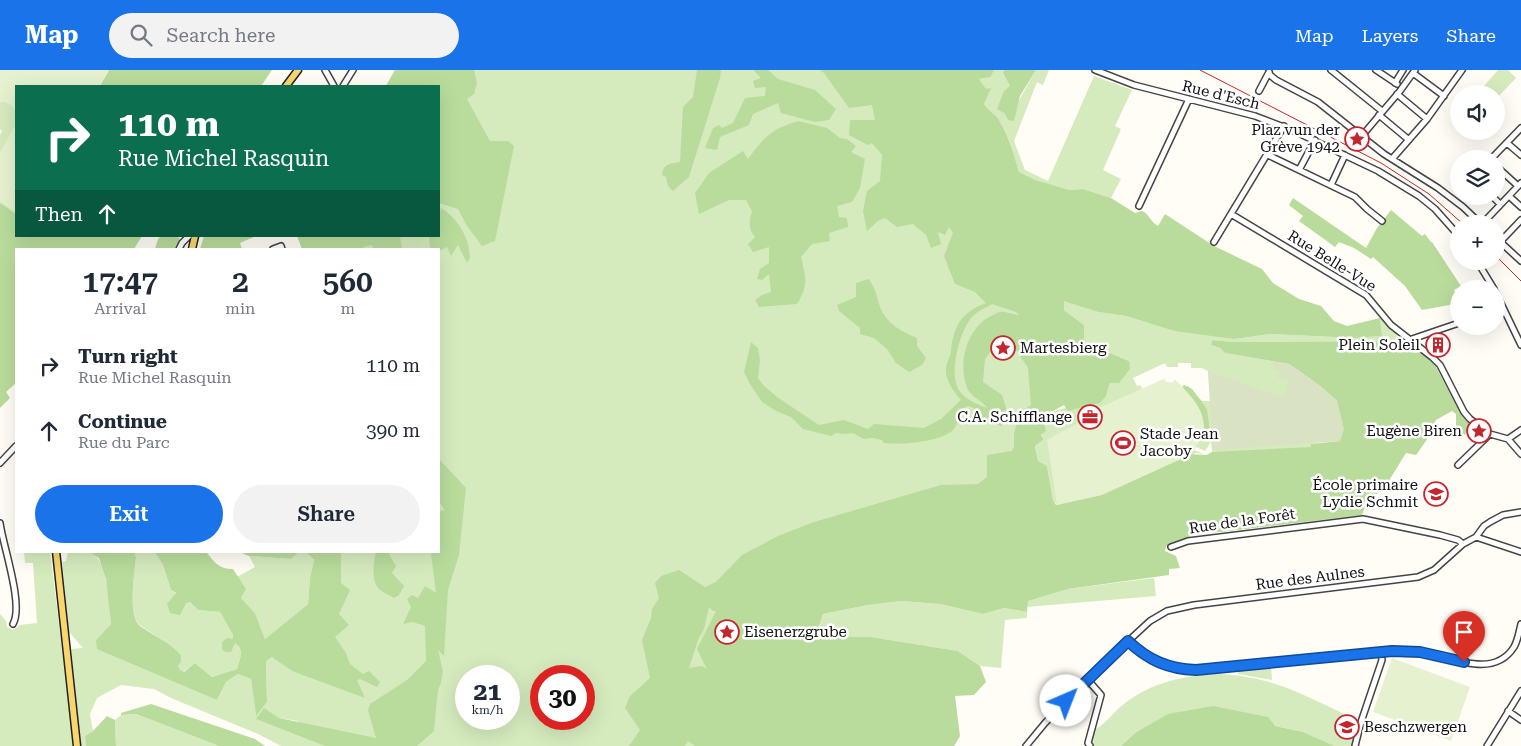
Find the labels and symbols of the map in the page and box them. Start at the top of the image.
street label: Rue d'Esch [1180,77,1262,113]
place label: Plaz vun der Grève 1942 [1251,121,1340,156]
place icon: Plaz vun der Grève 1942 [1344,126,1370,152]
street label: Rue Belle-Vue [1284,227,1380,295]
building icon: Plein Soleil [1425,332,1451,358]
place icon: Martesbierg [990,335,1016,361]
place label: Plein Soleil [1338,336,1420,354]
place label: Martesbierg [1020,339,1107,357]
office icon: C.A. Schifflange [1077,404,1103,430]
place label: C.A. Schifflange [957,408,1072,426]
place icon: Eugène Biren [1466,418,1492,444]
place label: Eugène Biren [1366,422,1462,440]
place label: Stade Jean Jacoby [1140,425,1219,460]
sports icon: Stade Jean Jacoby [1110,430,1136,456]
place label: École primaire Lydie Schmit [1312,476,1418,511]
school or university icon: École primaire Lydie Schmit [1423,481,1449,507]
street label: Rue de la Forêt [1188,505,1297,537]
street label: Rue des Aulnes [1254,562,1366,594]
pin [1443,611,1485,662]
place icon: Eisenerzgrube [714,619,740,645]
place label: Eisenerzgrube [744,623,847,641]
speed limit sign: 30 [530,665,595,730]
position arrow [1039,674,1091,726]
school or university icon: Beschzwergen [1334,714,1360,740]
place label: Beschzwergen [1364,718,1467,736]

